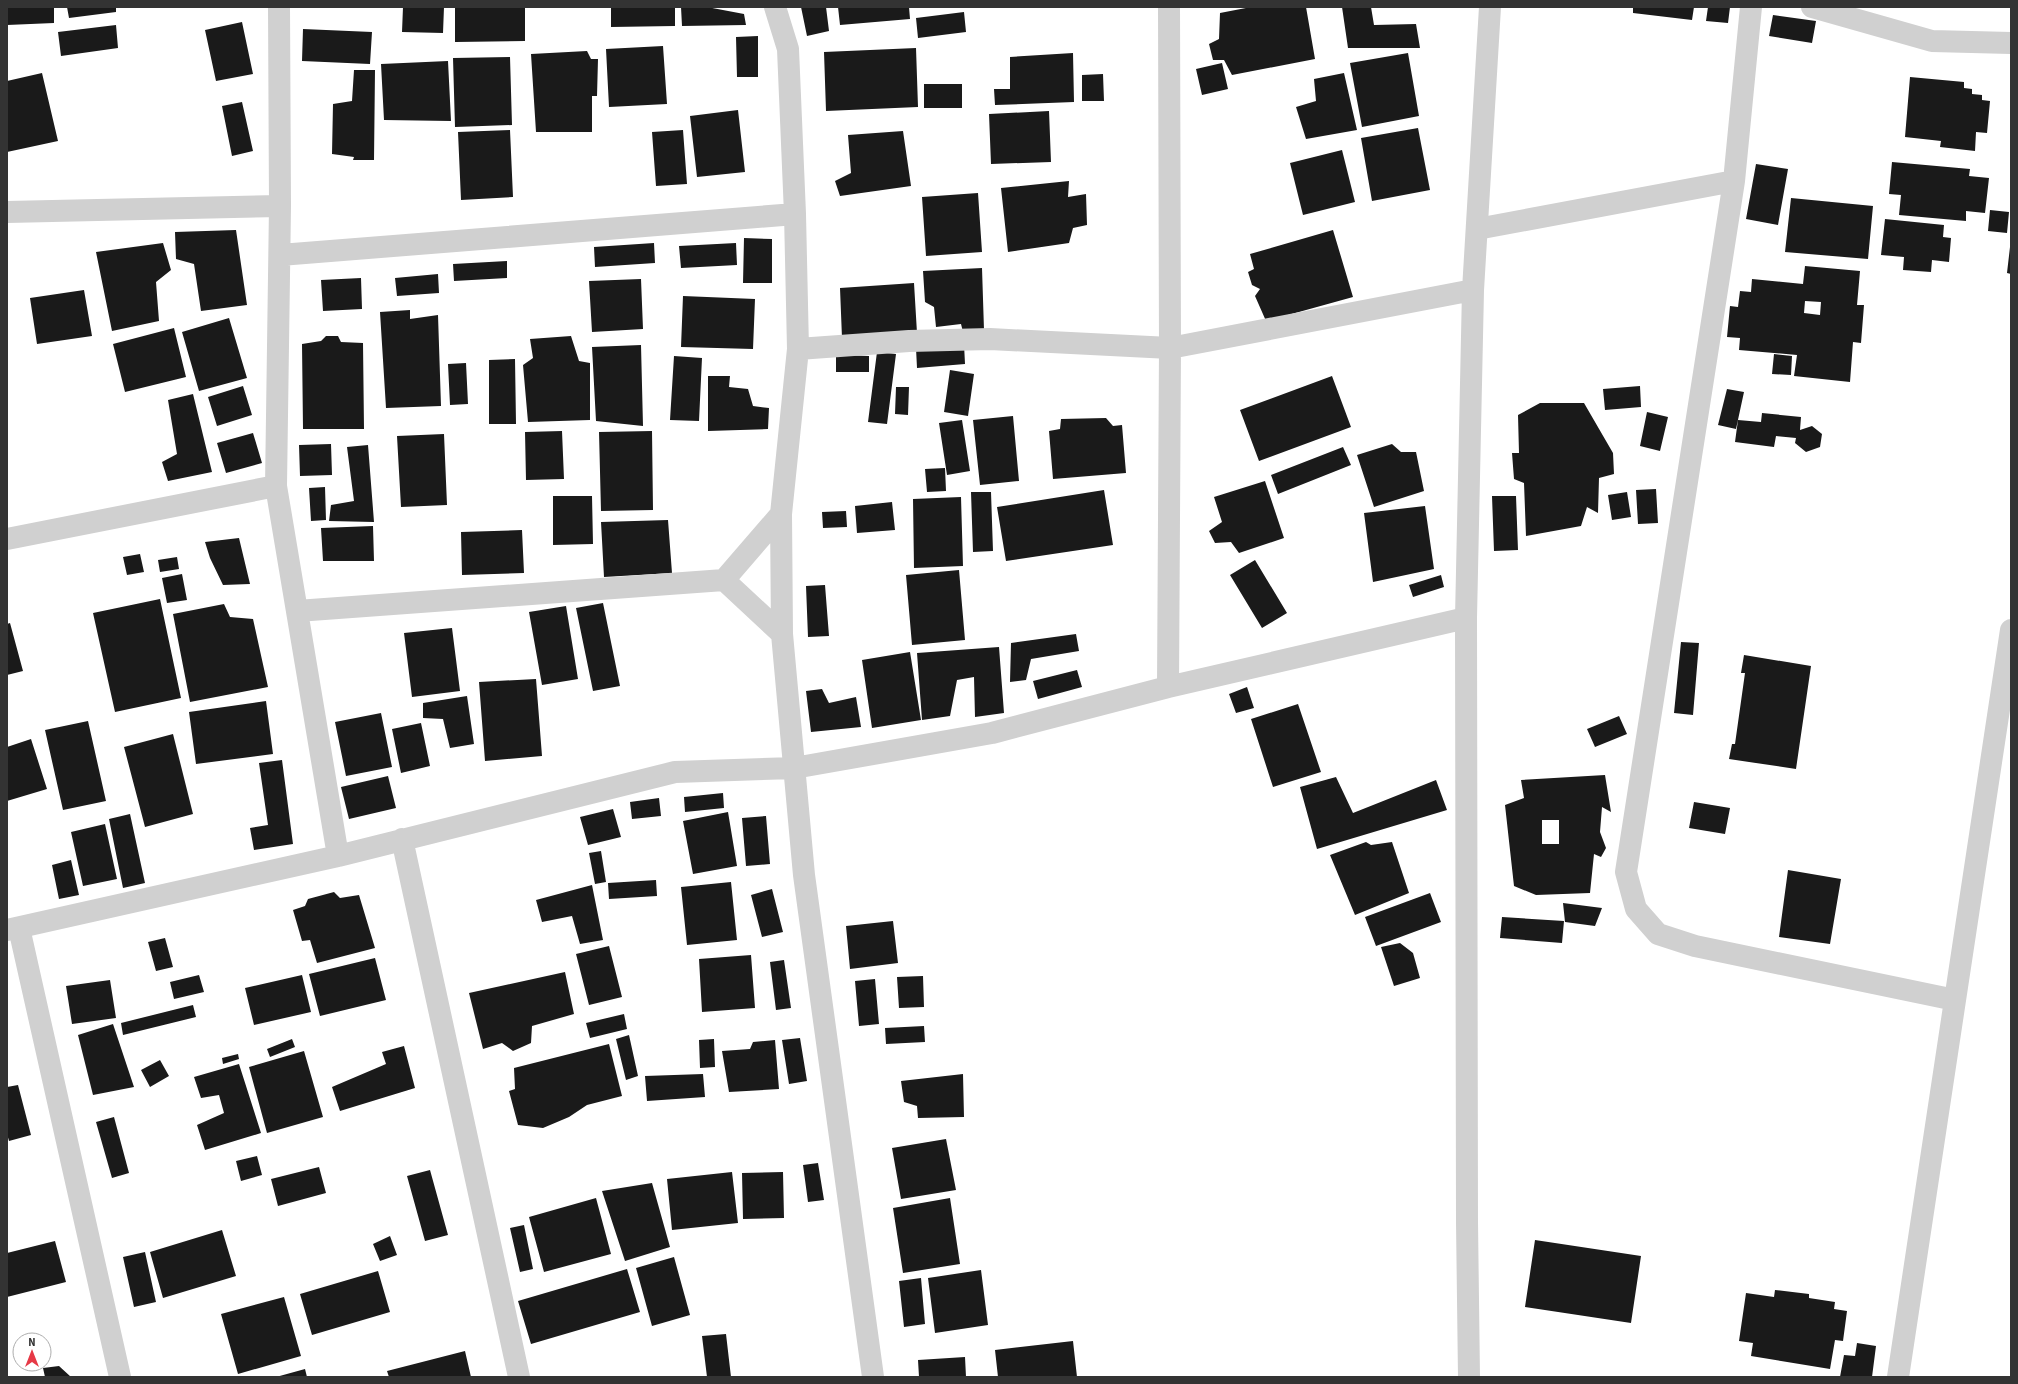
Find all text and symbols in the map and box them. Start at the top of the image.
north arrow [12,1332,52,1372]
text: N [28,1335,36,1350]

